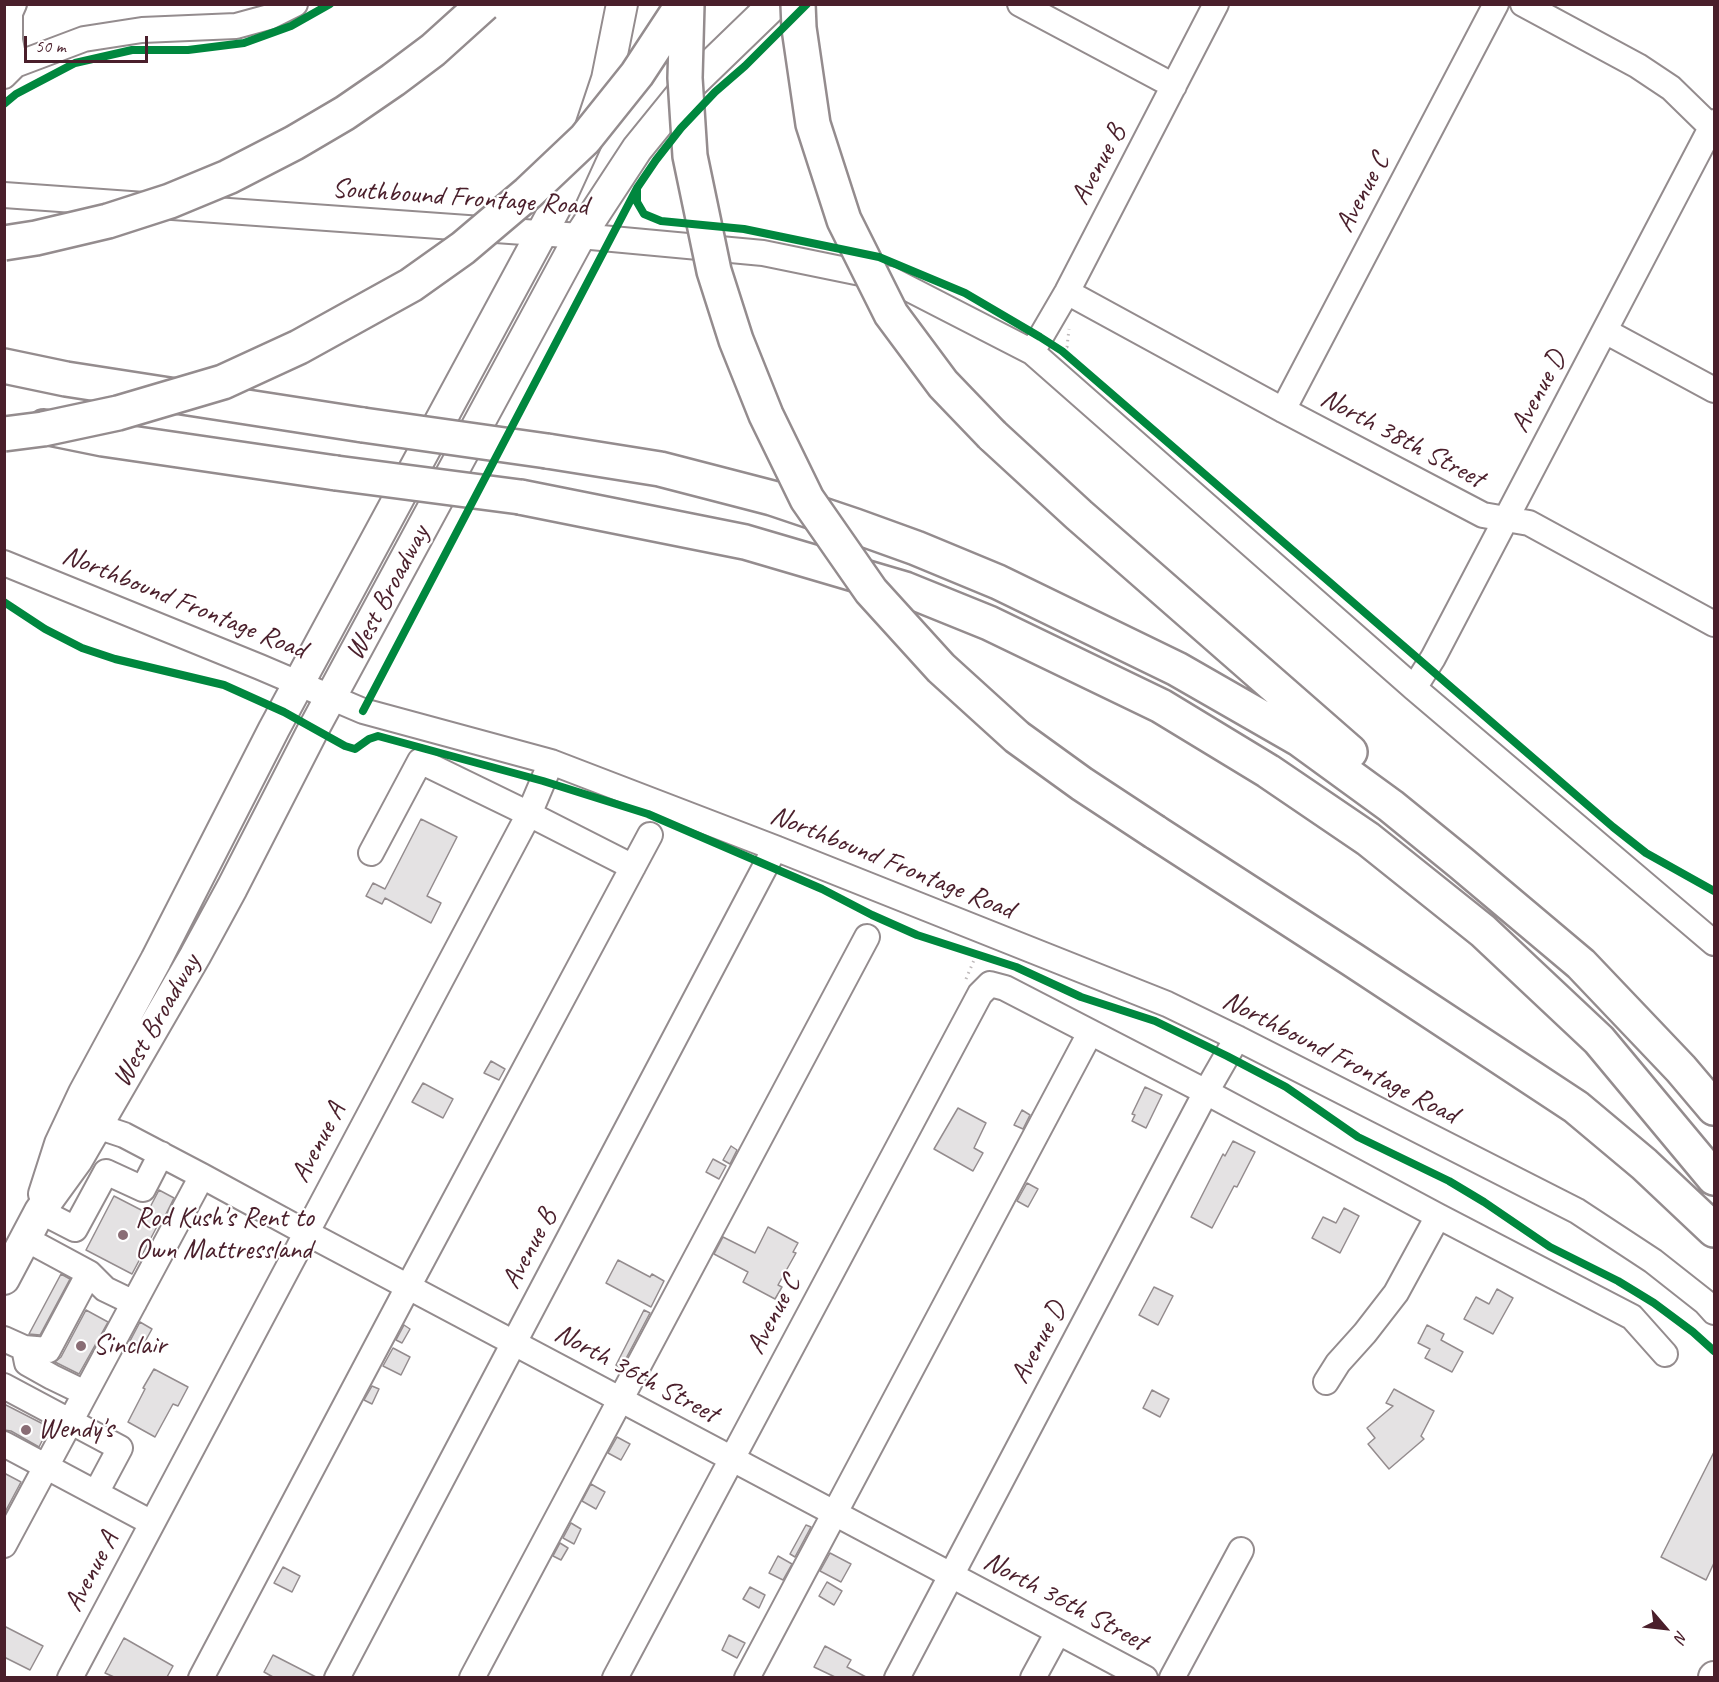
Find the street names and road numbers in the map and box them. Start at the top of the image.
street label: Avenue B [1064,119,1134,211]
street label: Avenue C [1328,148,1398,238]
street label: Southbound Frontage Road [331,172,589,224]
street label: Avenue D [1504,346,1574,438]
street label: North 38th Street [1314,382,1490,496]
street label: West Broadway [339,520,437,666]
street label: Northbound Frontage Road [57,539,311,667]
street label: Northbound Frontage Road [765,799,1019,927]
street label: West Broadway [106,949,208,1093]
street label: Northbound Frontage Road [1217,984,1463,1132]
street label: Avenue A [284,1098,354,1188]
street label: Avenue B [495,1203,565,1295]
street label: Avenue C [739,1270,809,1360]
street label: Avenue D [1004,1297,1074,1389]
street label: North 36th Street [548,1317,724,1431]
street label: Avenue A [57,1527,127,1617]
street label: North 36th Street [977,1545,1153,1659]

